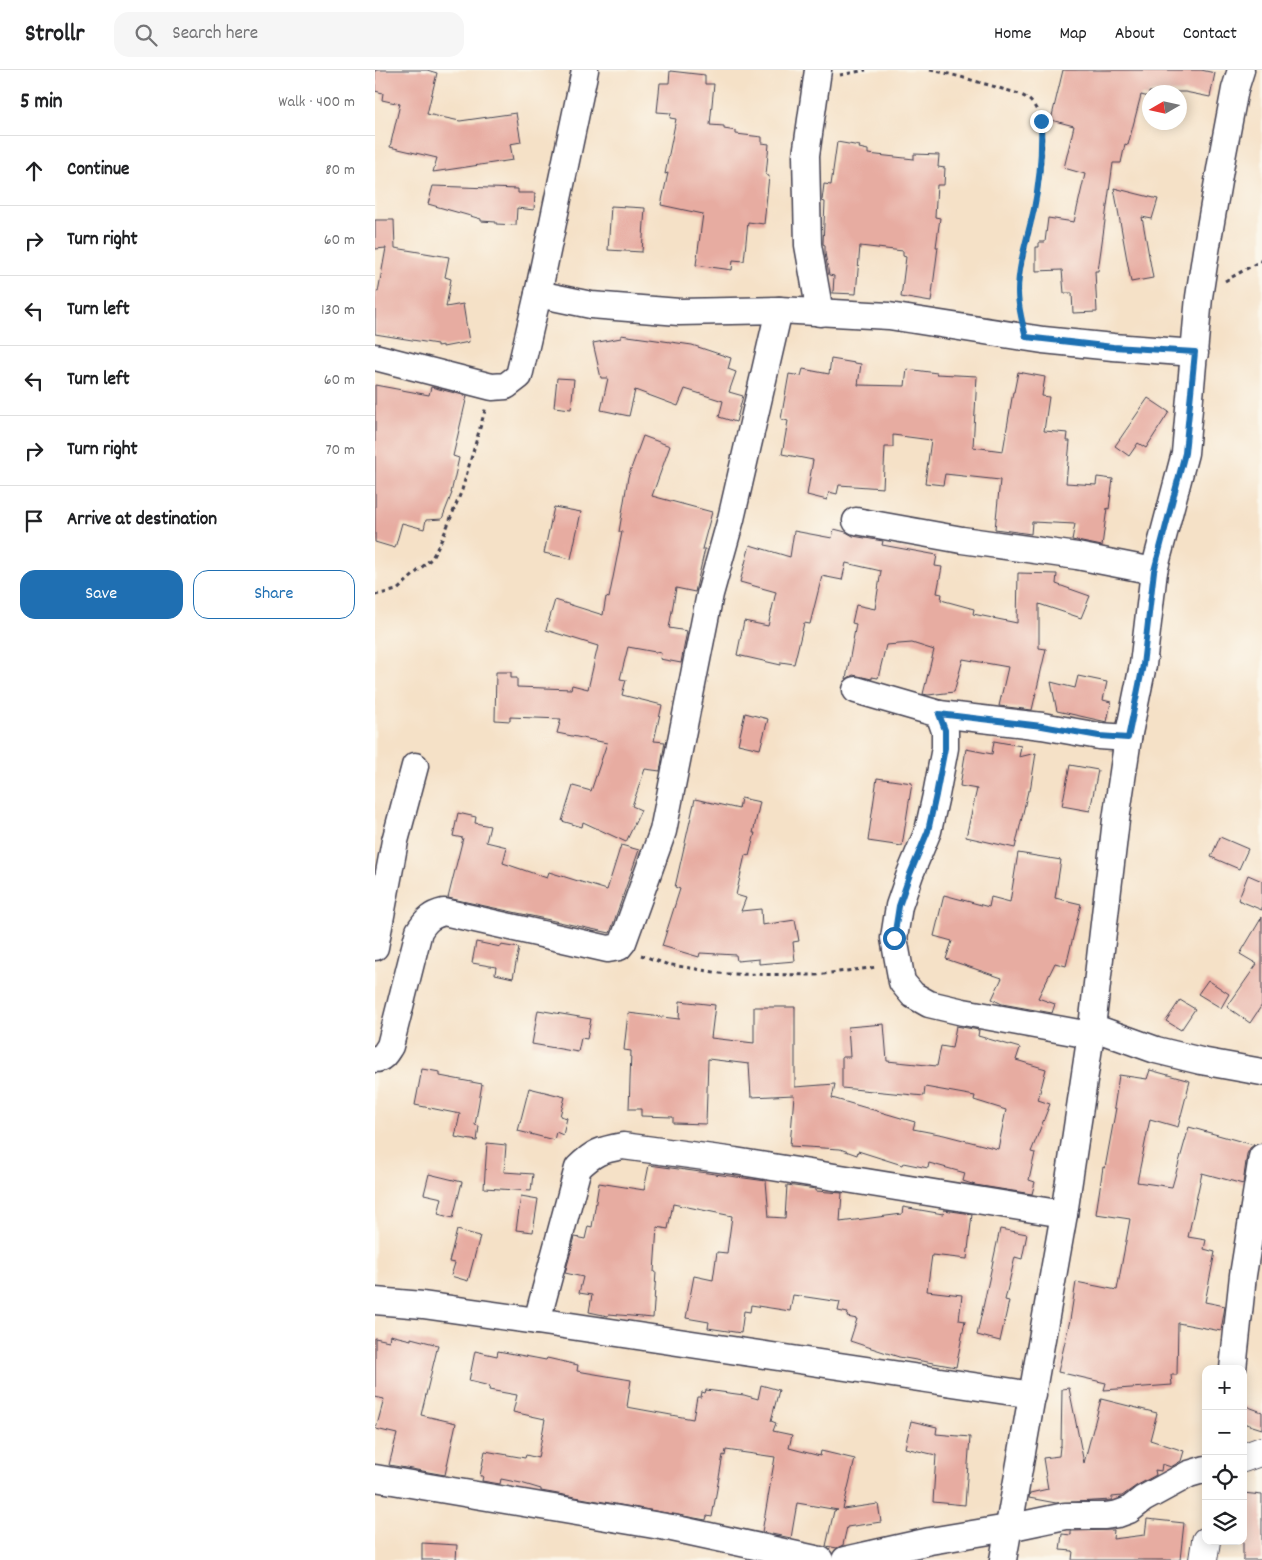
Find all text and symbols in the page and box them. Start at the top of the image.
search box [114,12,464,57]
text: Strollr [25,18,84,52]
icon: search [132,21,160,49]
text: Search here [172,21,258,48]
text: Home [994,22,1031,47]
text: Map [1059,22,1087,47]
text: About [1115,22,1155,47]
text: Contact [1183,22,1237,47]
north arrow [1142,85,1187,130]
text: 5 min [20,88,63,118]
text: Walk · 400 m [278,91,355,114]
route end [1030,110,1053,133]
icon: ahead [20,157,48,185]
text: Continue [67,157,129,184]
text: 80 m [325,159,355,182]
icon: right [20,227,48,255]
text: Turn right [67,227,138,254]
text: 60 m [324,229,355,252]
icon: left [20,297,48,325]
text: Turn left [67,297,130,324]
text: 130 m [321,299,355,322]
icon: left [20,367,48,395]
text: Turn left [67,367,130,394]
text: 60 m [324,369,355,392]
icon: right [20,437,48,465]
text: Turn right [67,437,138,464]
text: 70 m [325,439,355,462]
icon: arrive [20,507,48,535]
text: Arrive at destination [67,507,217,534]
button: Save [20,570,183,619]
button: Share [193,570,355,619]
route start [883,927,906,950]
map controls [1202,1365,1247,1545]
button: + [1202,1365,1247,1410]
button: − [1202,1410,1247,1455]
button: locate [1202,1455,1247,1500]
button: layers [1202,1500,1247,1545]

